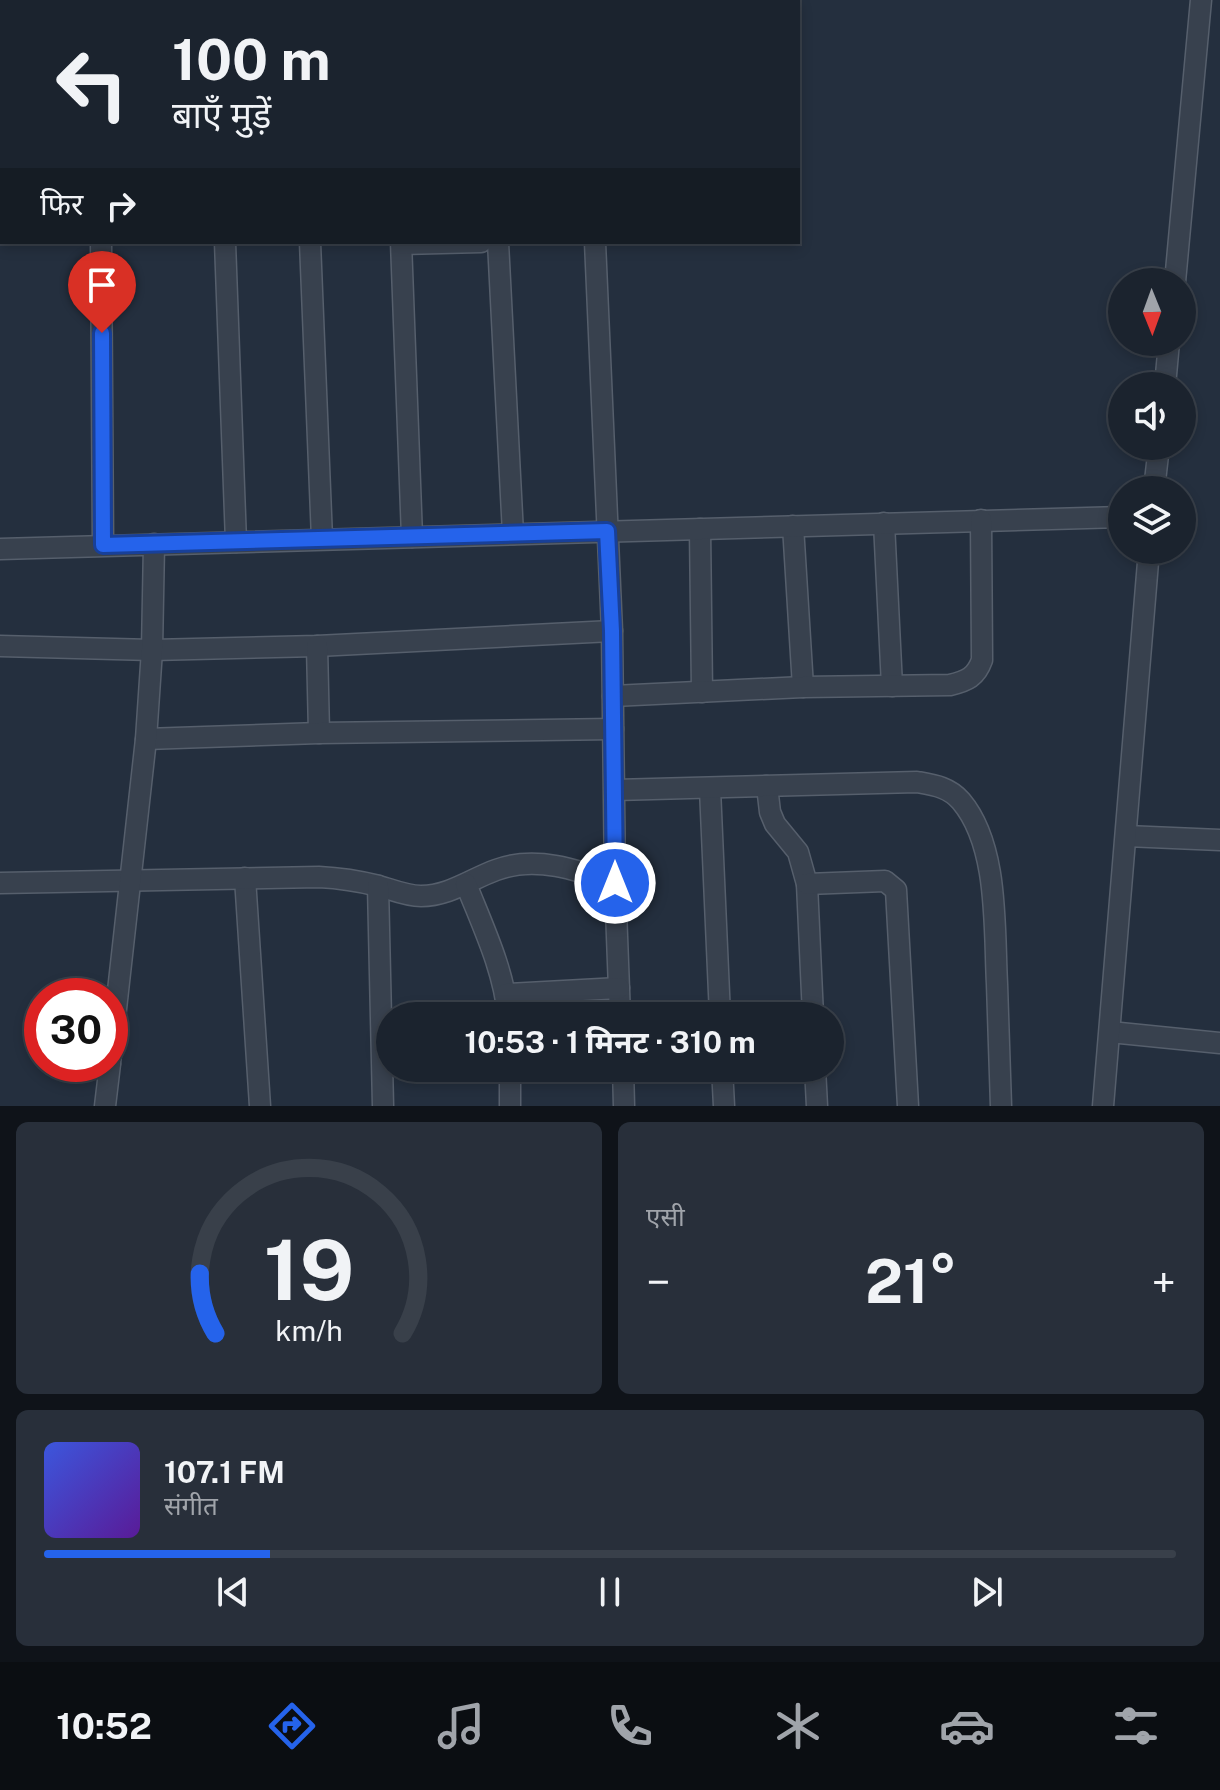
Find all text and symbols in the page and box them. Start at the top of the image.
text: 100 m [172,27,331,93]
icon: left [40,32,144,136]
text: बाएँ मुड़ें [172,94,271,136]
icon: right [99,184,143,228]
text: फिर [40,186,83,222]
pin [68,251,136,333]
icon: arrive [80,263,124,307]
north arrow [1108,268,1196,356]
map controls [1108,268,1196,564]
button: sound [1108,372,1196,460]
button: layers [1108,476,1196,564]
position arrow [573,841,657,925]
speed limit sign: 30 [24,978,128,1082]
text: 10:53 · 1 मिनट · 310 m [464,1024,756,1060]
text: एसी [646,1201,685,1232]
text: 19 [264,1221,354,1319]
text: 21° [865,1246,957,1317]
text: − [646,1256,670,1308]
text: + [1152,1256,1176,1308]
text: km/h [275,1314,343,1347]
text: 107.1 FM [164,1454,285,1490]
text: संगीत [164,1490,218,1521]
icon: previous [211,1570,255,1614]
icon: pause [588,1570,632,1614]
icon: next [965,1570,1009,1614]
icon: directions [264,1698,320,1754]
icon: music [433,1698,489,1754]
icon: phone [602,1698,658,1754]
icon: climate [770,1698,826,1754]
icon: car [939,1698,995,1754]
icon: filters [1108,1698,1164,1754]
text: 10:52 [56,1705,152,1747]

